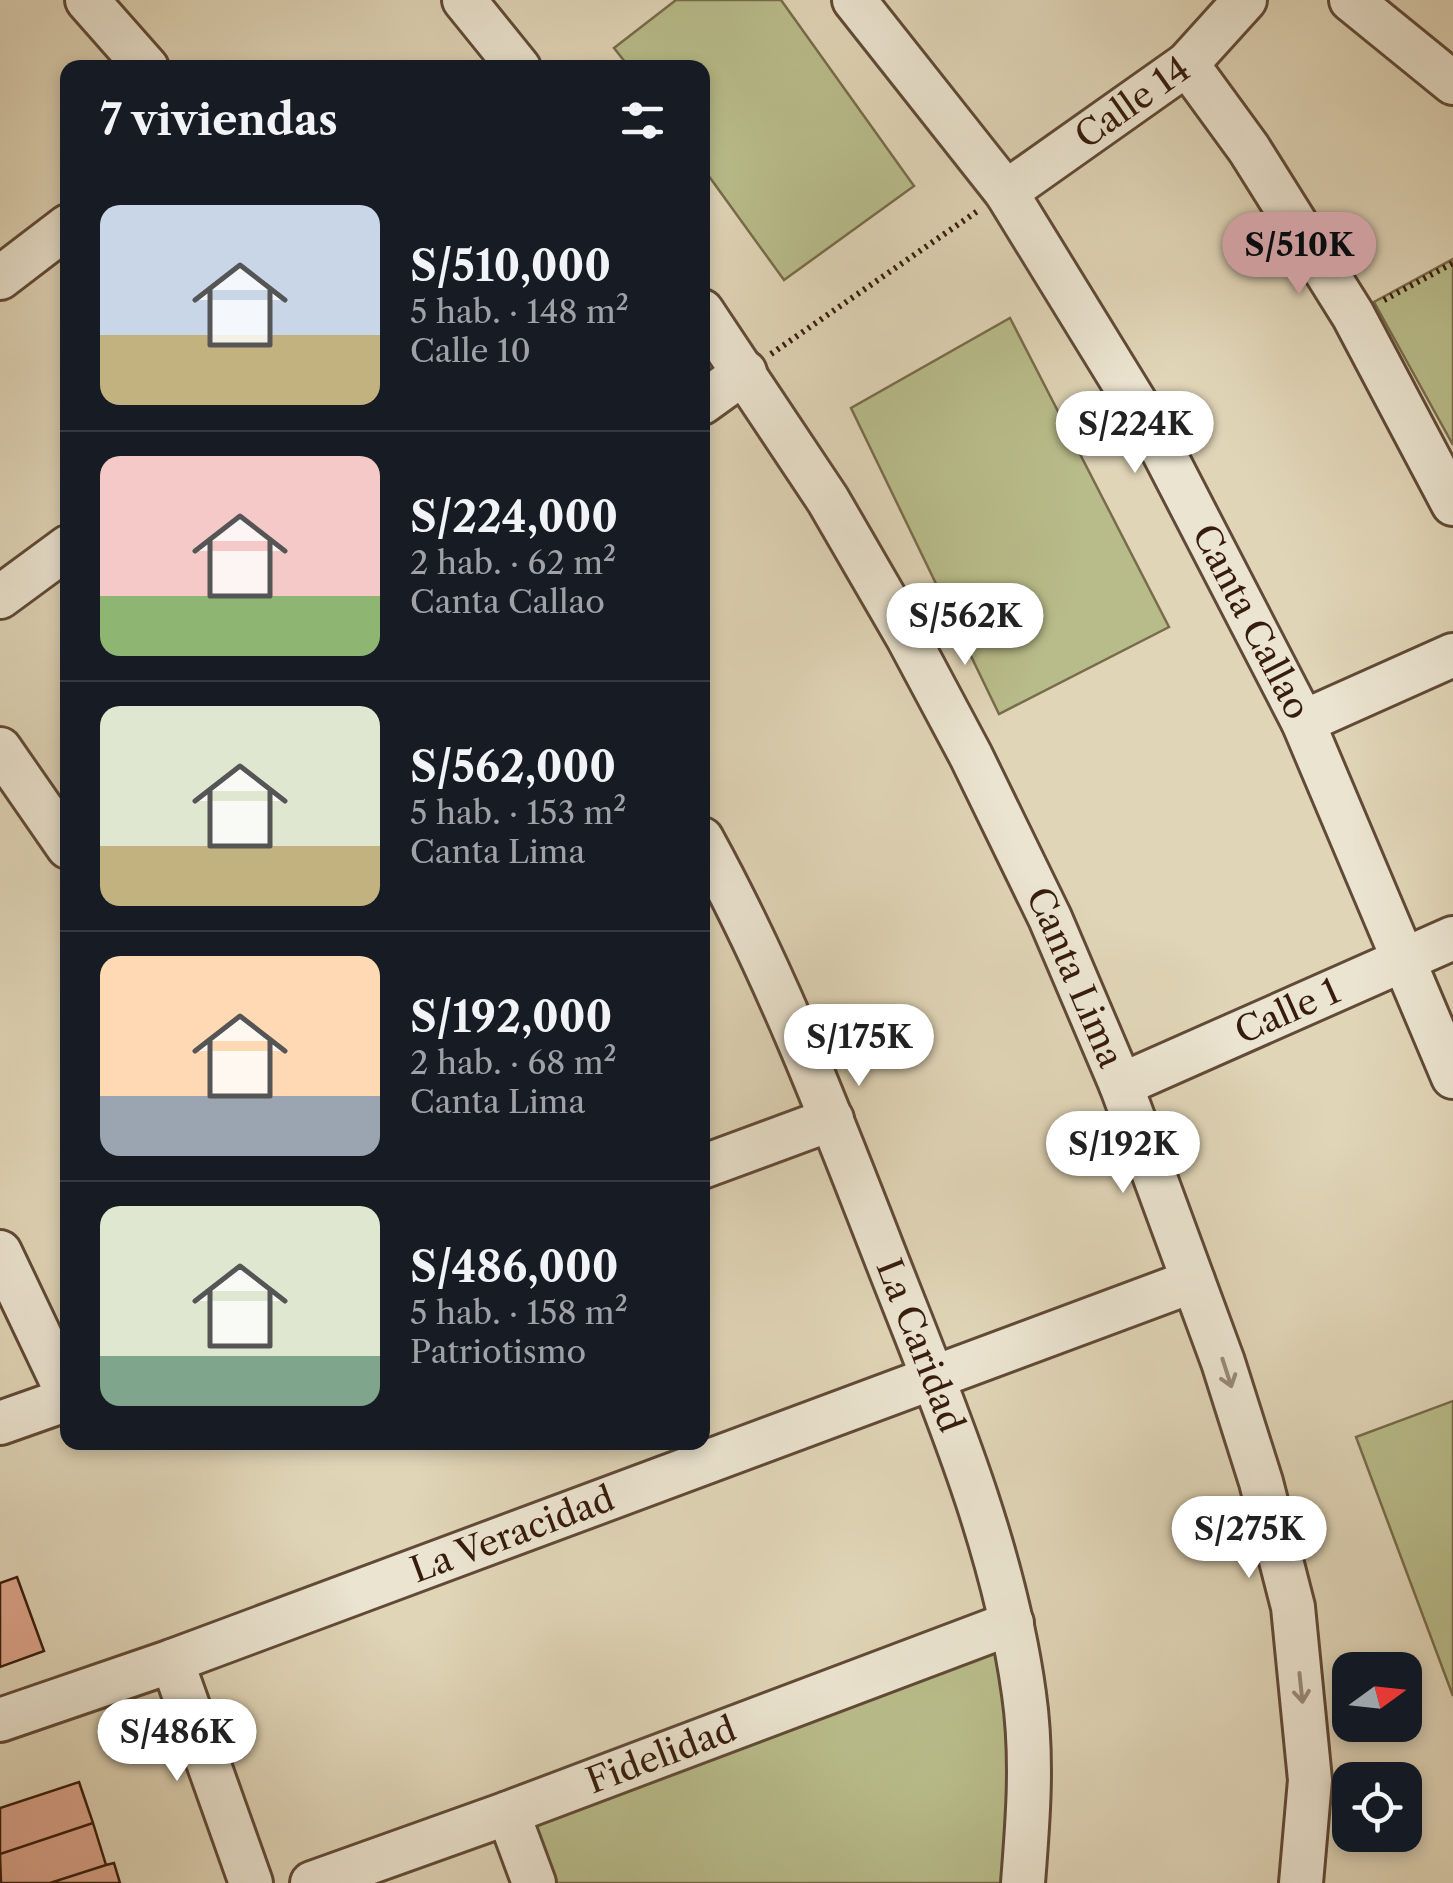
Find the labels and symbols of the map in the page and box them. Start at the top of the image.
street label: Calle 14 [1067,47,1198,157]
pin: S/510K [1218,212,1380,297]
pin: S/224K [1054,391,1216,476]
street label: Canta Callao [1184,517,1320,726]
pin: S/562K [884,583,1046,668]
street label: Canta Lima [1017,880,1133,1074]
street label: Calle 1 [1228,969,1346,1053]
pin: S/175K [778,1004,940,1089]
pin: S/192K [1042,1111,1204,1196]
street label: La Caridad [867,1253,974,1438]
one-way arrow [1219,1356,1237,1388]
street label: La Veracidad [404,1476,620,1591]
pin: S/275K [1168,1496,1330,1581]
north arrow [1332,1652,1422,1742]
one-way arrow [1291,1672,1310,1704]
pin: S/486K [96,1699,258,1784]
street label: Fidelidad [580,1707,742,1802]

